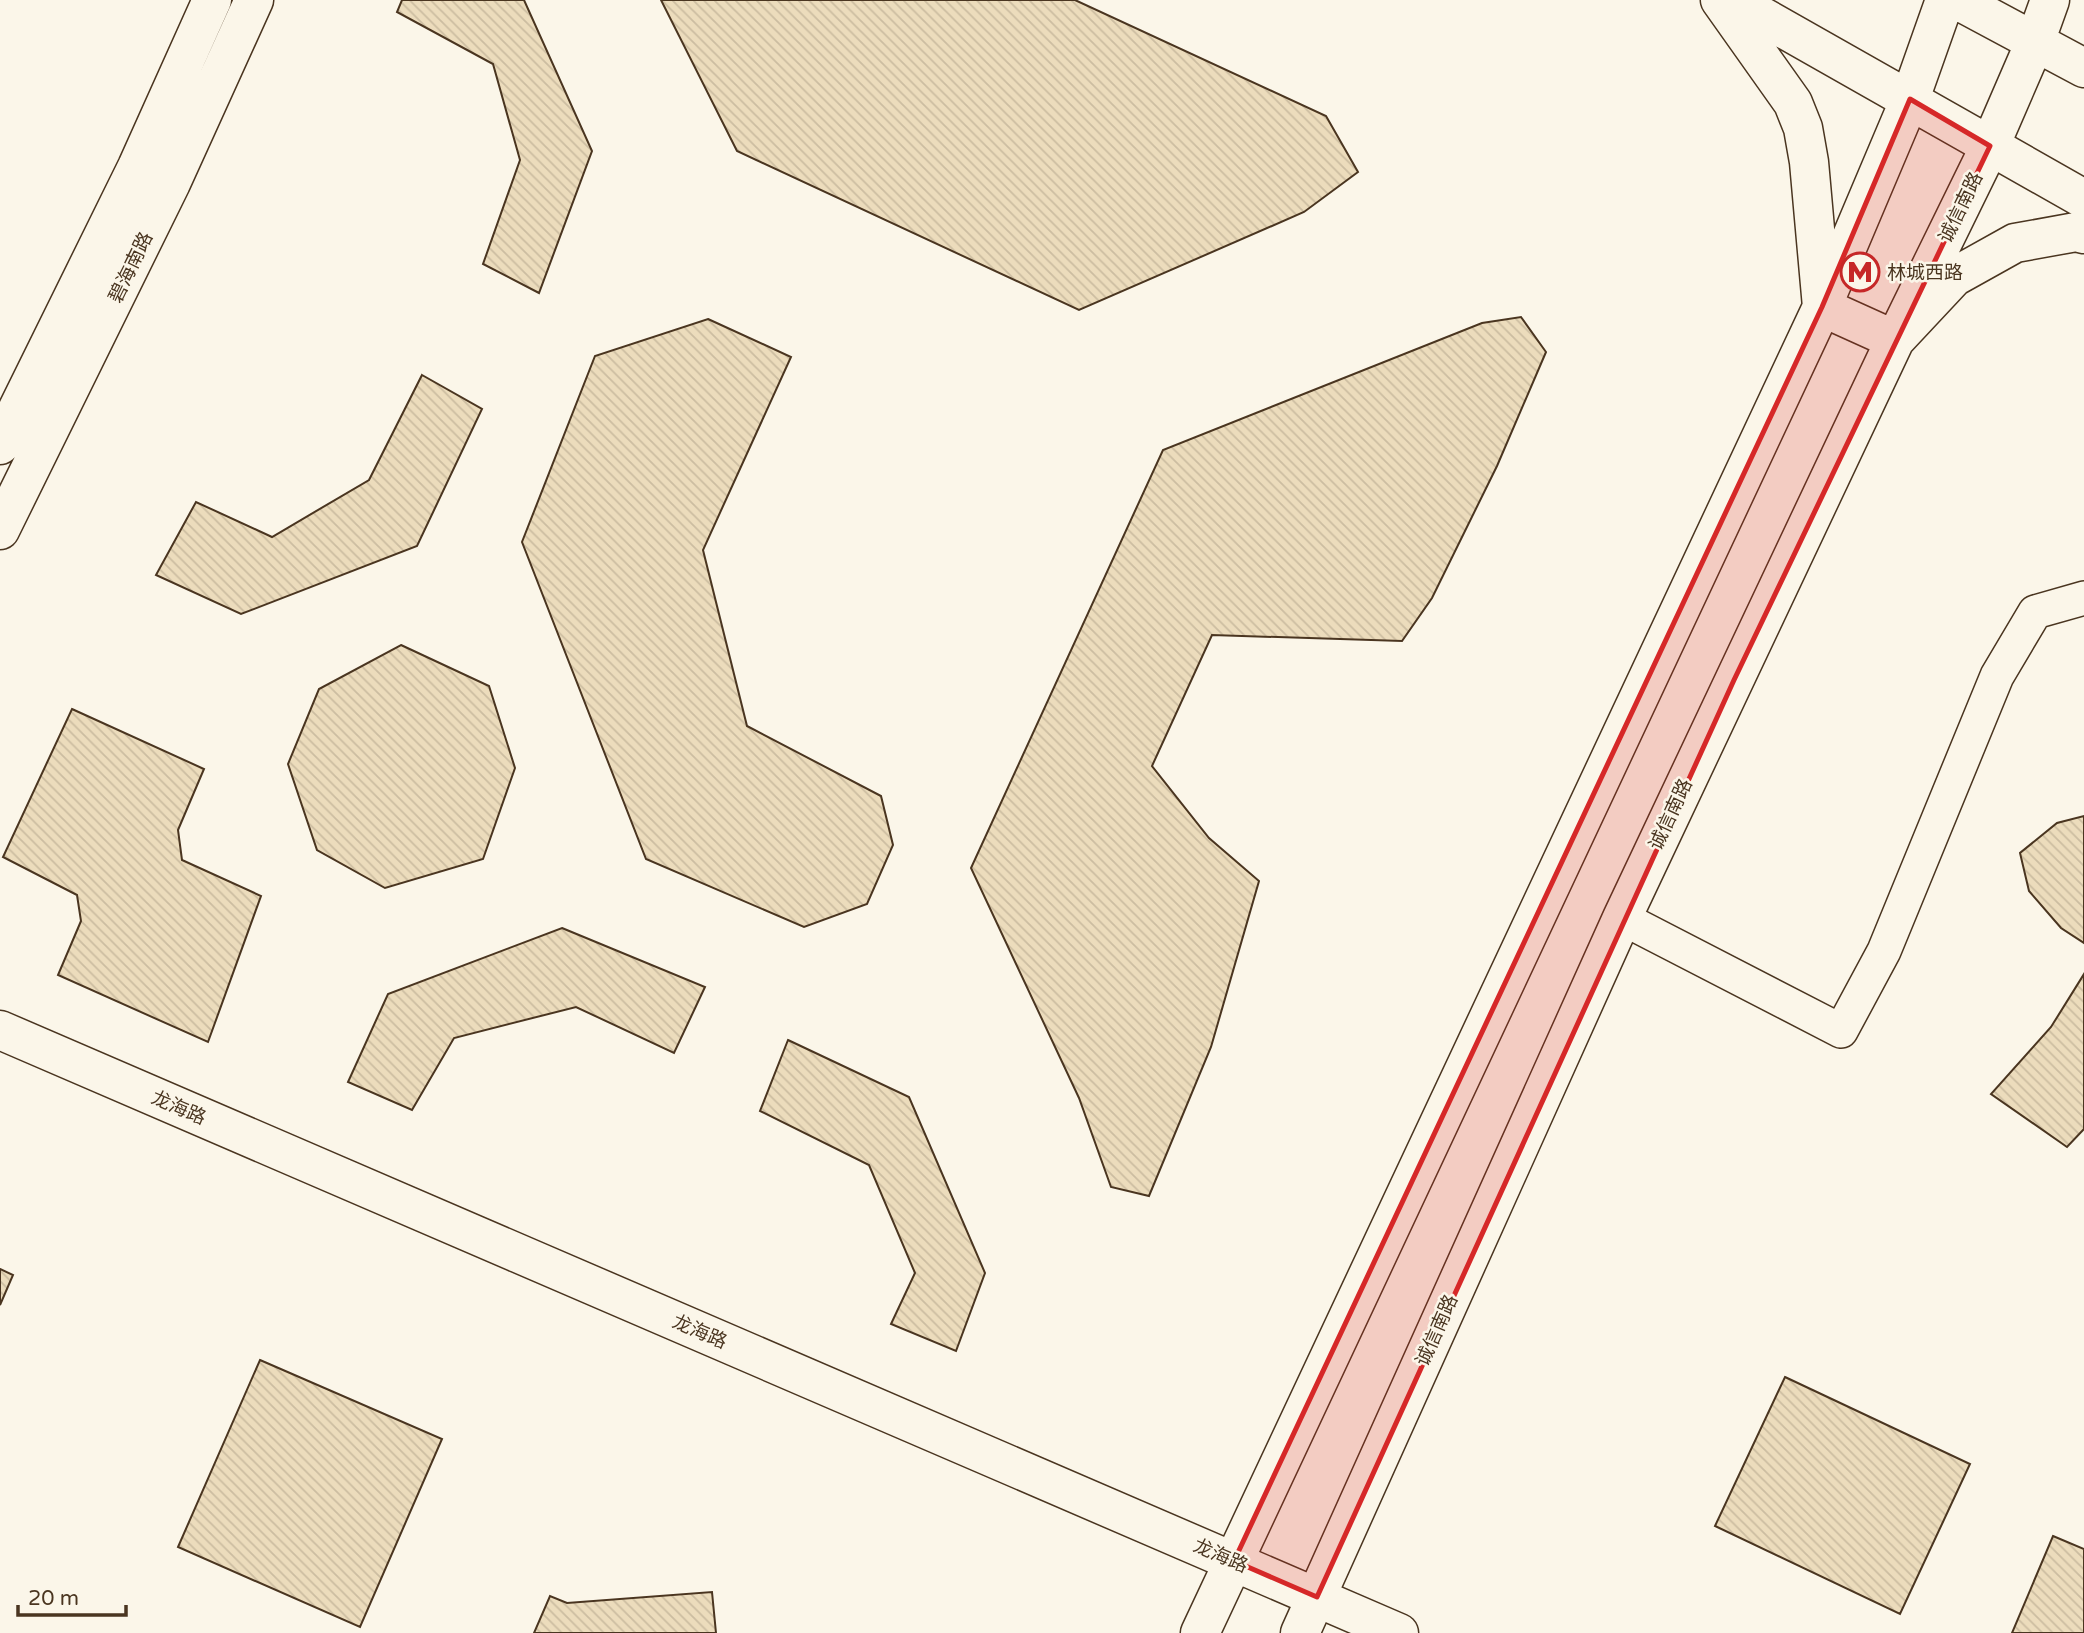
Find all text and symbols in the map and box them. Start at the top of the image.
street label: 诚信南路 [1934,168,1987,246]
street label: 碧海南路 [104,228,157,306]
metro station icon: 林城西路 [1839,251,1881,293]
place label: 林城西路 [1887,262,1963,284]
street label: 诚信南路 [1645,775,1697,854]
street label: 龙海路 [148,1087,209,1129]
street label: 诚信南路 [1411,1291,1462,1370]
street label: 龙海路 [669,1311,730,1353]
street label: 龙海路 [1190,1535,1251,1577]
scale bar [18,1574,126,1618]
text: 20 m [28,1586,79,1611]

